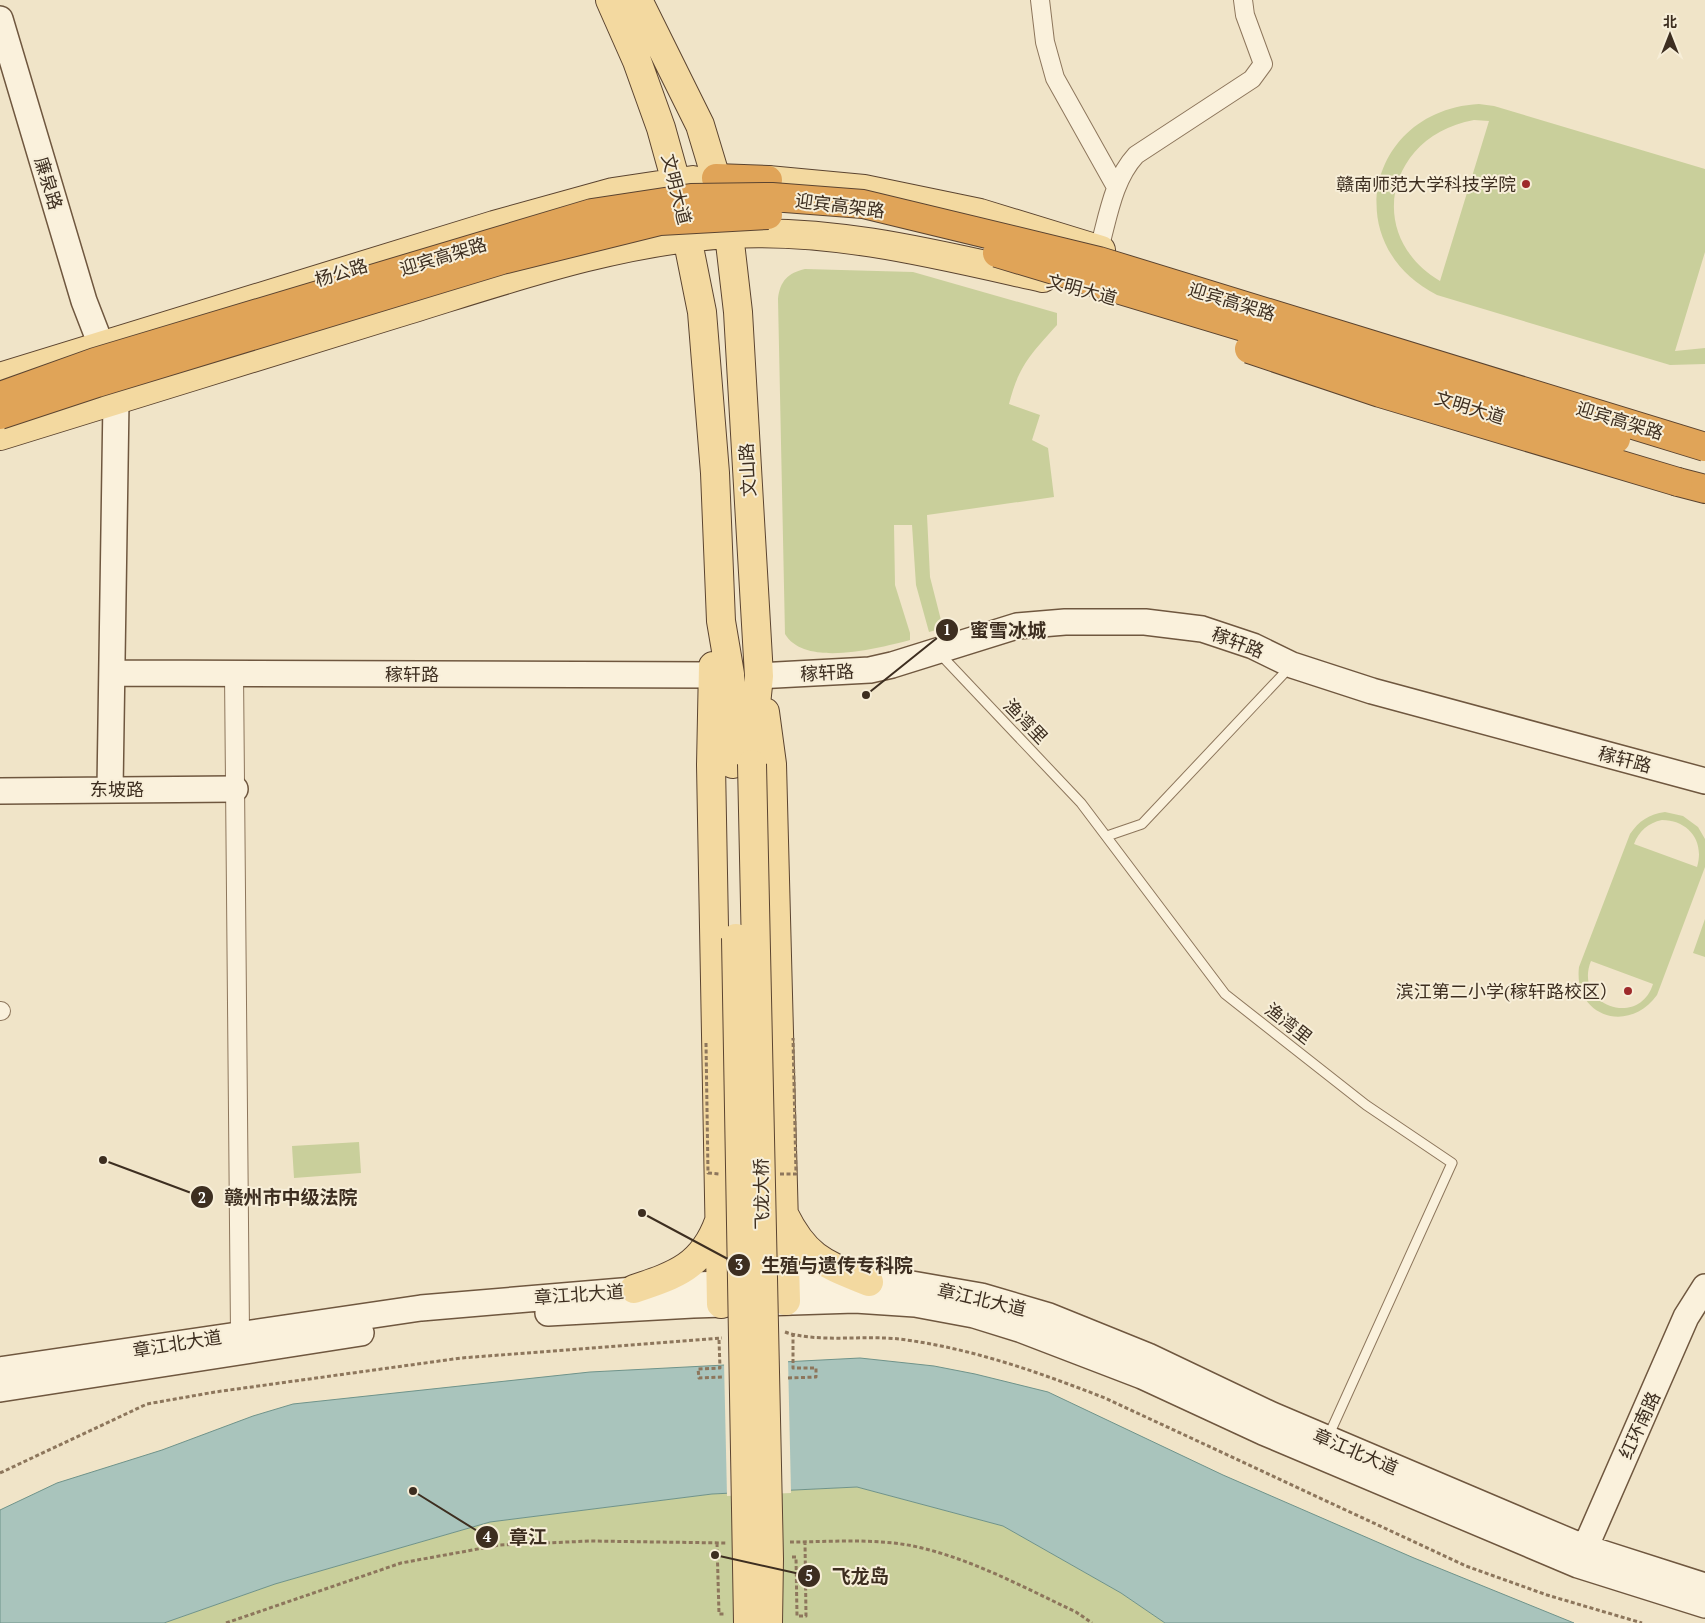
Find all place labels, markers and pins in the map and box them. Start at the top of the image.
place label: 赣南师范大学科技学院 [1336,172,1516,196]
marker: 赣南师范大学科技学院 [1520,178,1532,190]
callout: 蜜雪冰城 [935,613,1056,647]
place label: 滨江第二小学(稼轩路校区） [1396,979,1618,1003]
marker: 滨江第二小学(稼轩路校区） [1622,985,1634,997]
callout: 赣州市中级法院 [190,1180,368,1214]
callout: 生殖与遗传专科院 [726,1248,923,1282]
callout: 章江 [474,1520,557,1554]
callout: 飞龙岛 [797,1559,899,1593]

